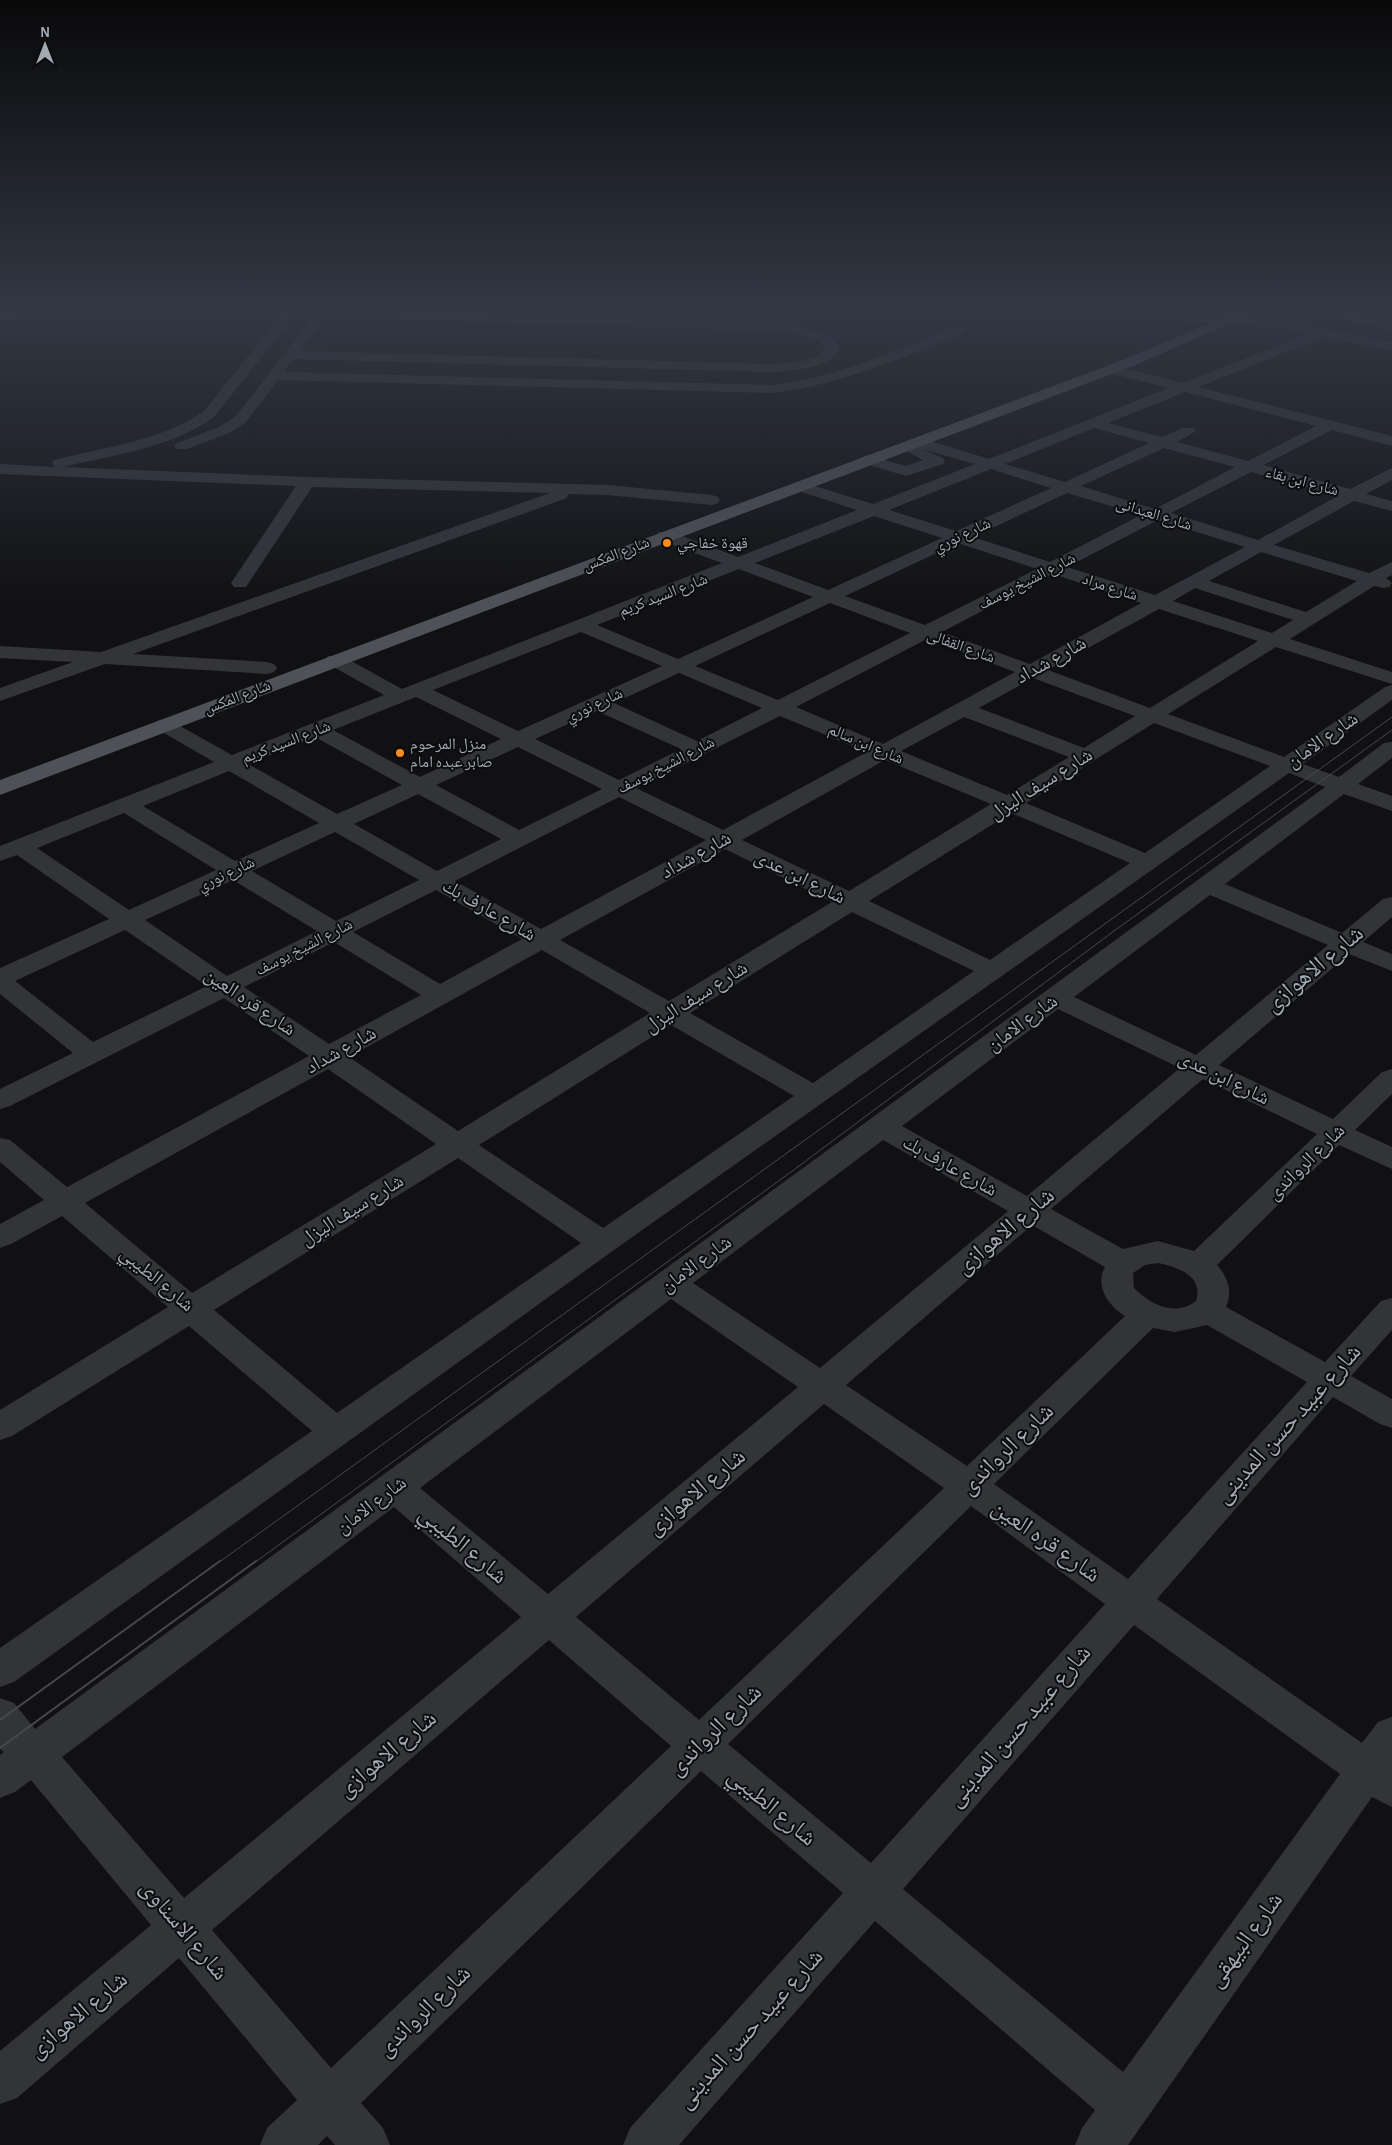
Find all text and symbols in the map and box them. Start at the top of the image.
north arrow [20,20,70,70]
text: N [40,26,50,40]
street label: شارع ابن بقاء [1263,464,1340,500]
street label: شارع العبدانى [1114,495,1194,535]
street label: شارع نوري [931,515,995,559]
street label: شارع المكس [580,534,652,576]
place label: قهوة خفاجي [677,535,748,555]
marker: قهوة خفاجي [661,537,673,549]
street label: شارع الشيخ يوسف [976,550,1079,614]
street label: شارع السيد كريم [616,571,710,621]
street label: شارع مراد [1080,571,1140,605]
street label: شارع القفالى [924,626,997,668]
street label: شارع شداد [1012,633,1090,689]
street label: شارع المكس [201,677,273,719]
street label: شارع نوري [563,685,627,729]
street label: شارع الامان [1283,708,1363,773]
street label: شارع السيد كريم [239,718,333,768]
street label: شارع ابن سالم [825,721,906,769]
street label: شارع الشيخ يوسف [615,734,718,798]
place label: منزل المرحوم صابر عبده امام [410,736,493,772]
street label: شارع سيف اليزل [986,744,1097,825]
marker: منزل المرحوم صابر عبده امام [394,747,406,759]
street label: شارع شداد [657,828,735,884]
street label: شارع ابن عدى [750,846,849,909]
street label: شارع نوري [195,854,259,898]
street label: شارع عارف بك [438,875,539,947]
street label: شارع الشيخ يوسف [253,916,356,980]
street label: شارع الاهوازى [1260,921,1369,1019]
street label: شارع سيف اليزل [641,957,752,1038]
street label: شارع قره العين [200,964,299,1041]
street label: شارع الامان [983,991,1062,1057]
street label: شارع شداد [302,1023,380,1079]
street label: شارع ابن عدى [1174,1047,1273,1110]
street label: شارع الرواندى [1263,1120,1350,1205]
street label: شارع عارف بك [898,1132,1001,1202]
street label: شارع سيف اليزل [297,1170,408,1251]
street label: شارع الاهوازى [951,1183,1060,1281]
street label: شارع الامان [657,1232,736,1298]
street label: شارع الطيبي [113,1243,198,1319]
street label: شارع عبيد حسن المدينى [1210,1340,1367,1510]
street label: شارع الرواندى [956,1399,1060,1501]
street label: شارع الاهوازى [642,1444,751,1542]
street label: شارع الامان [332,1472,411,1539]
street label: شارع قره العين [986,1495,1105,1589]
street label: شارع الطيبي [410,1501,512,1593]
street label: شارع عبيد حسن المدينى [942,1641,1097,1813]
street label: شارع الرواندى [664,1680,768,1782]
street label: شارع الاهوازى [333,1706,442,1804]
street label: شارع الطيبي [719,1763,821,1855]
street label: شارع الاسناوى [134,1875,233,1986]
street label: شارع البيهقى [1203,1888,1289,1993]
street label: شارع عبيد حسن المدينى [672,1945,829,2115]
street label: شارع الرواندى [373,1961,477,2063]
street label: شارع الاهوازى [24,1967,133,2065]

